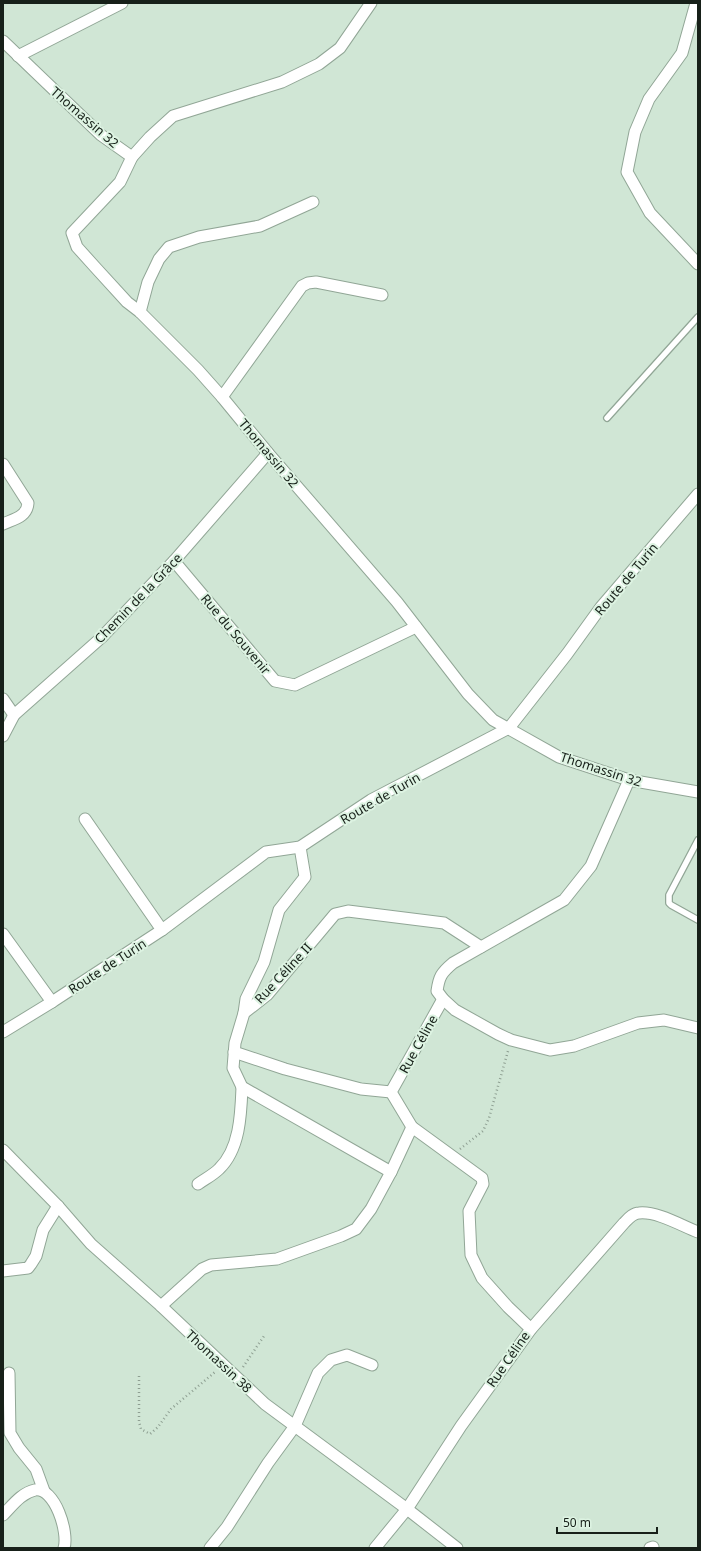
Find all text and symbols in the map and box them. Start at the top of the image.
street label: Thomassin 32 [47,82,123,152]
street label: Thomassin 32 [235,415,303,491]
street label: Route de Turin [590,539,662,619]
street label: Chemin de la Grâce [90,549,186,647]
street label: Rue du Souvenir [197,590,275,679]
street label: Thomassin 32 [558,747,644,791]
street label: Route de Turin [337,768,423,828]
street label: Route de Turin [65,934,149,998]
street label: Rue Céline II [250,939,316,1007]
street label: Rue Céline [395,1011,441,1077]
street label: Thomassin 38 [182,1326,256,1396]
street label: Rue Céline [482,1327,534,1391]
scale bar [557,1509,657,1535]
text: 50 m [563,1514,591,1531]

